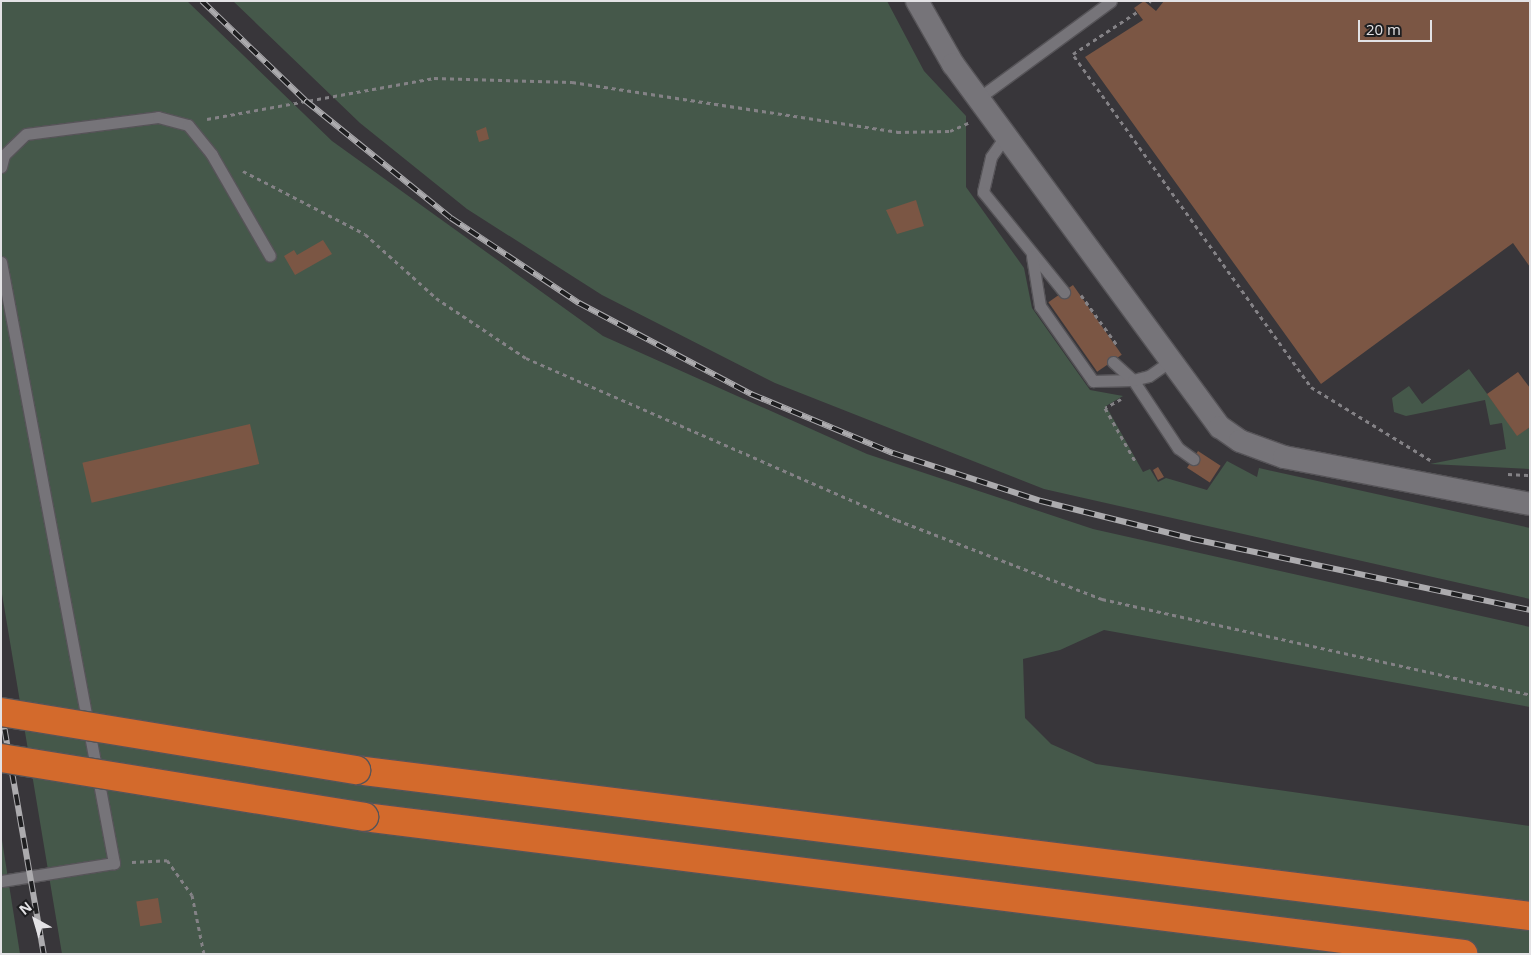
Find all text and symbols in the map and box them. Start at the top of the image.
scale bar [1361,10,1435,42]
text: 20 m [1366,19,1401,39]
north arrow [10,895,60,945]
text: N [15,897,36,919]

